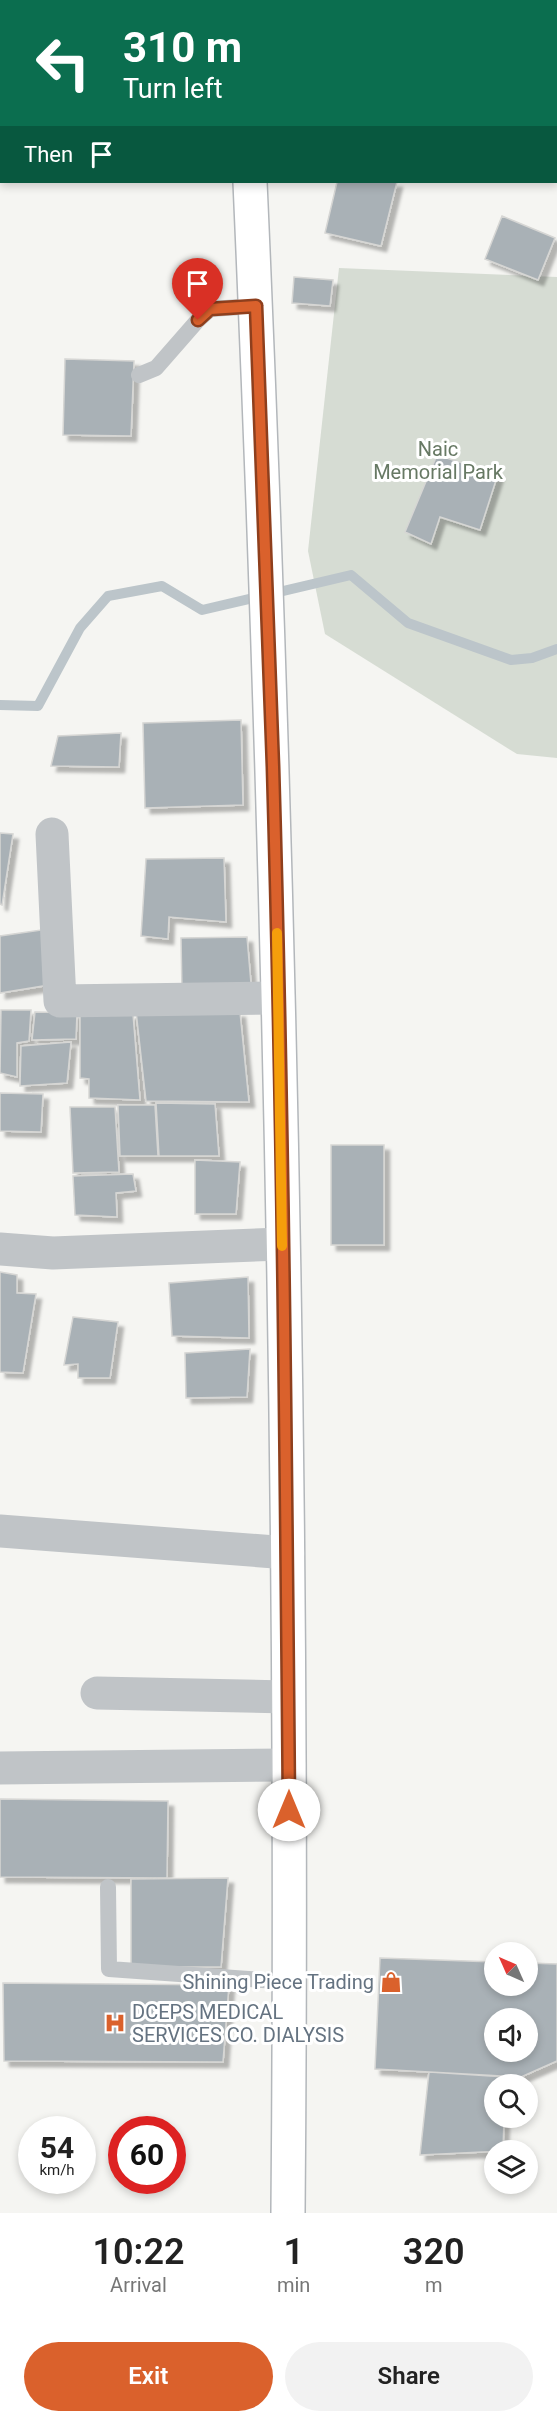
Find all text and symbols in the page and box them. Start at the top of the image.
text: 310 m [123,23,242,72]
icon: left [24,24,102,102]
text: Turn left [123,73,223,105]
icon: arrive [85,138,118,171]
text: Then [24,142,73,167]
pin [172,258,223,320]
icon: arrive [181,267,214,300]
park label: Naic Memorial Park [373,437,504,484]
position arrow [257,1778,321,1842]
north arrow [484,1942,538,1996]
map controls [484,1942,538,2194]
place label: Shining Piece Trading [182,1970,374,1994]
shop icon: Shining Piece Trading [379,1970,403,1994]
place label: DCEPS MEDICAL SERVICES CO. DIALYSIS [132,2000,344,2047]
button: sound [484,2008,538,2062]
hospital icon: DCEPS MEDICAL SERVICES CO. DIALYSIS [103,2011,127,2035]
button: search [484,2074,538,2128]
speed limit sign: 60 [108,2116,186,2194]
text: 54 [40,2130,74,2165]
button: layers [484,2140,538,2194]
text: km/h [39,2161,75,2179]
text: 10:22 [92,2231,185,2273]
text: 1 [283,2231,304,2273]
text: 320 [403,2231,465,2273]
text: Arrival [110,2273,167,2297]
text: min [277,2273,310,2297]
text: m [425,2273,442,2297]
button: Exit [24,2342,273,2411]
button: Share [285,2342,533,2411]

